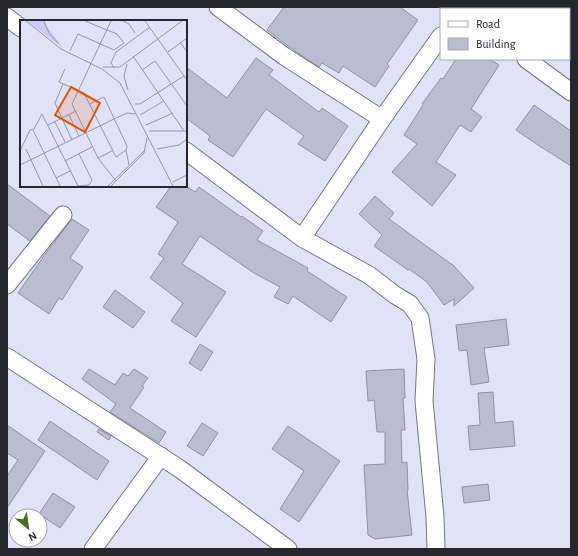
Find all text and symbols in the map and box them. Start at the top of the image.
legend [440,8,570,60]
text: Road [476,18,500,30]
inset map [20,20,187,187]
text: Building [476,38,516,50]
north arrow [8,508,48,548]
text: N [27,530,39,543]

